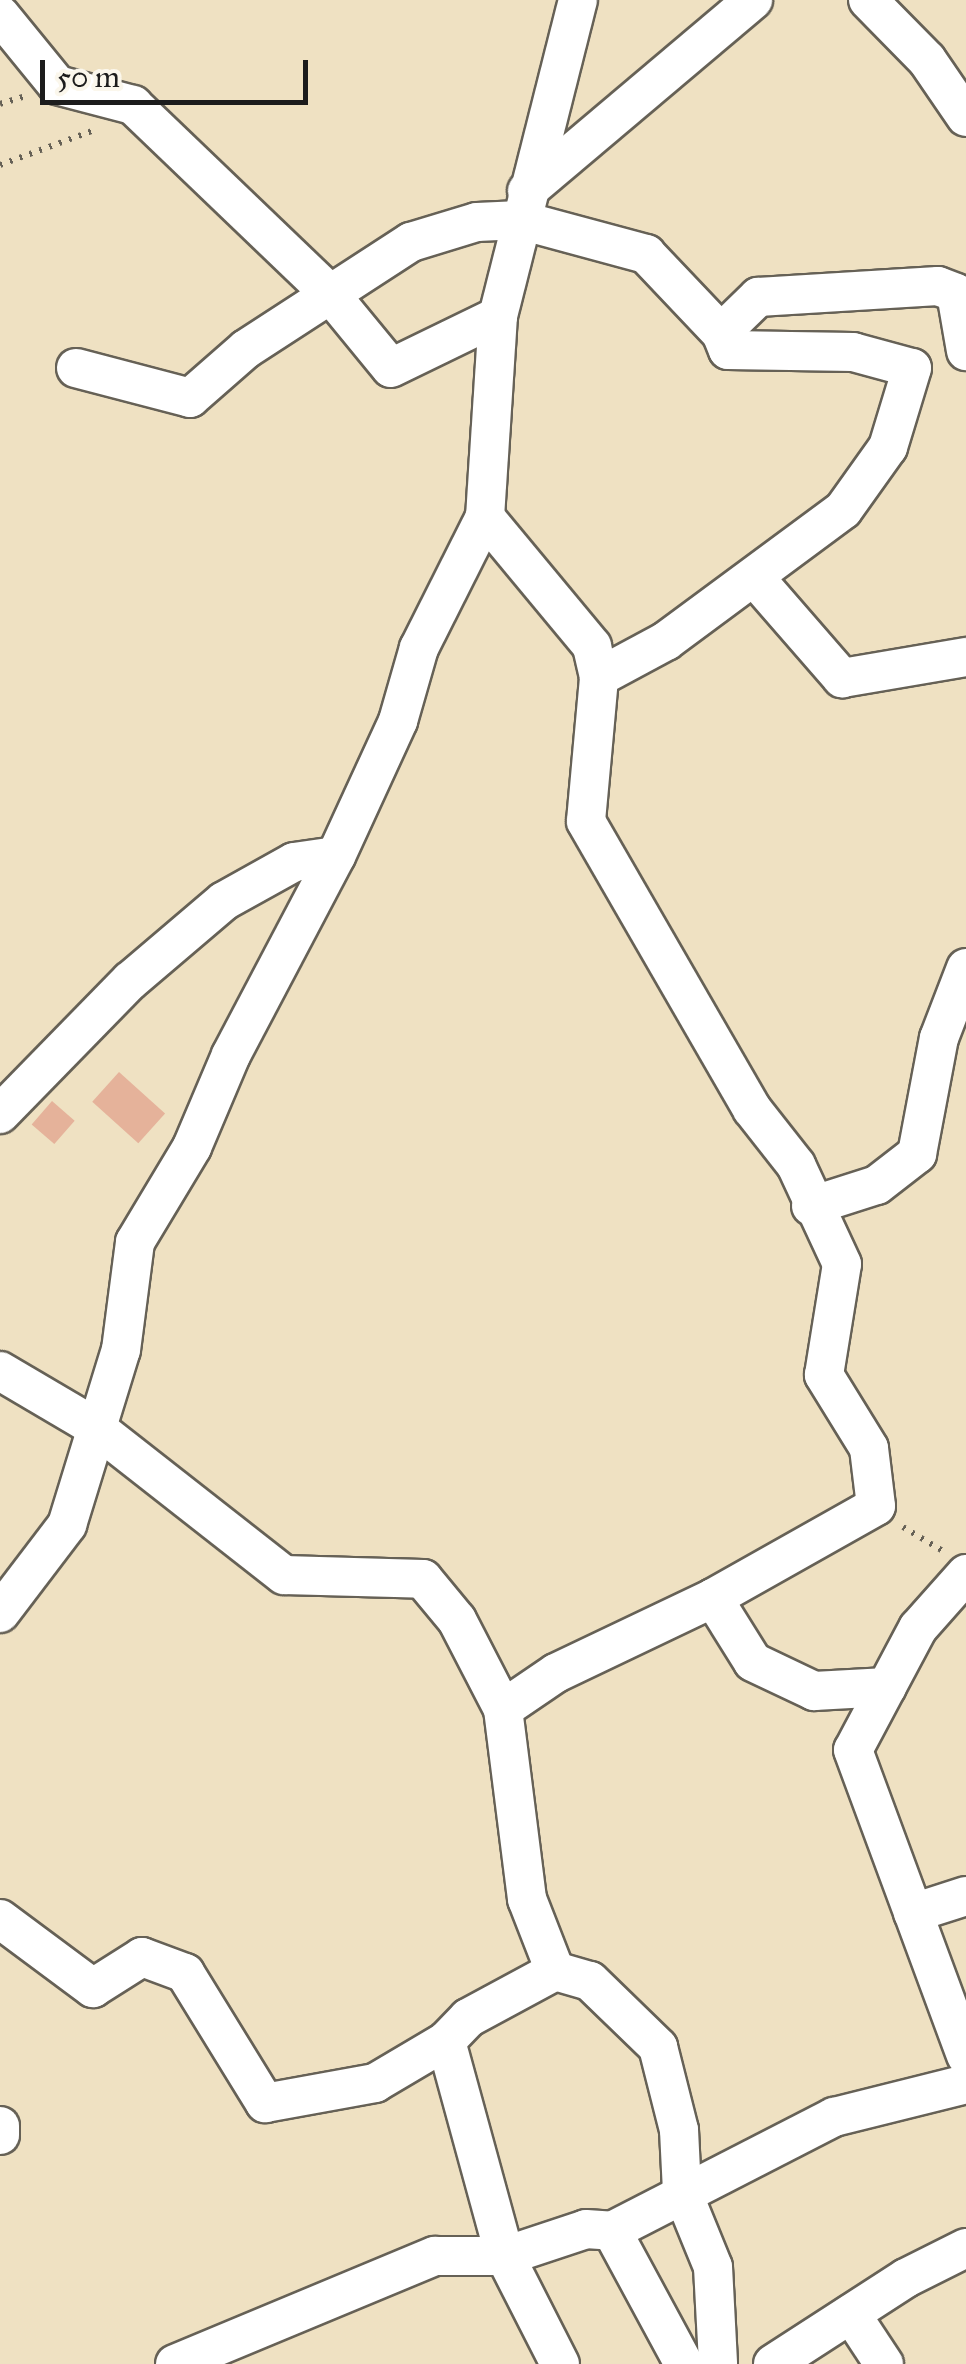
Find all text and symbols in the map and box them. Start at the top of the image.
scale bar [45,40,312,102]
text: 50 m [57,59,120,95]

